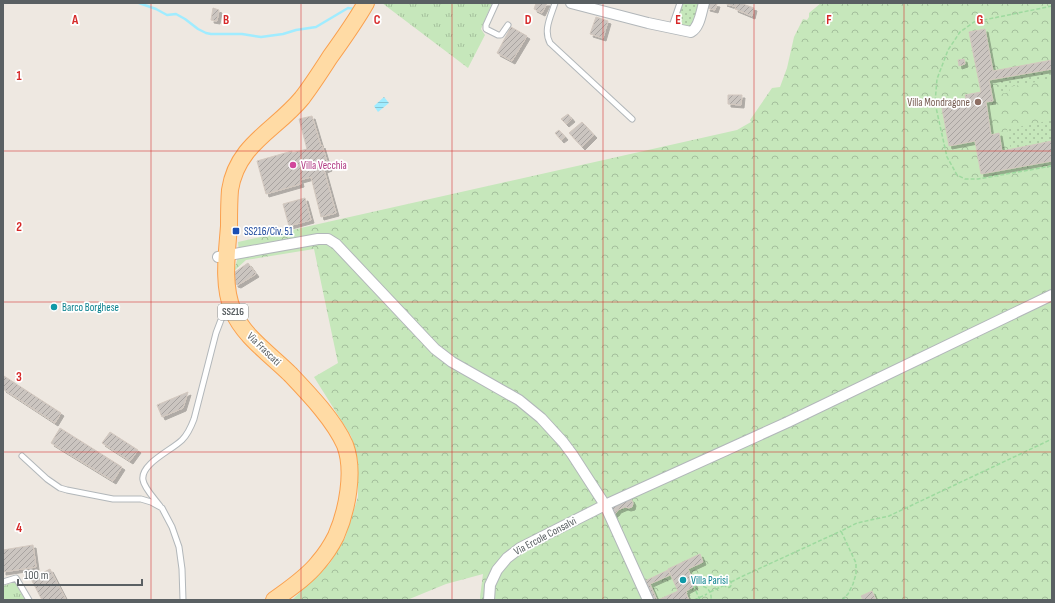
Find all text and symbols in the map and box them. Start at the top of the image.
text: A [71,12,79,28]
text: B [223,12,229,28]
text: C [374,12,381,28]
text: D [525,12,532,28]
text: E [675,12,681,28]
text: F [826,12,832,28]
text: G [977,12,984,28]
text: 1 [16,68,22,84]
place label: Villa Mondragone [907,96,970,109]
marker: Villa Mondragone [973,97,983,107]
place label: Villa Vecchia [301,159,347,172]
marker: Villa Vecchia [288,160,298,170]
text: 2 [16,219,22,235]
place label: SS216/Civ. 51 [244,225,293,238]
marker: SS216/Civ. 51 [231,226,241,236]
place label: Barco Borghese [62,301,119,314]
marker: Barco Borghese [49,302,59,312]
road number: SS216 [218,304,248,320]
street label: Via Frascati [244,330,284,368]
text: 3 [16,369,22,385]
street label: Via Ercole Consalvi [512,514,578,558]
text: 4 [16,520,22,536]
scale bar [18,561,142,587]
text: 100 m [24,568,49,583]
place label: Villa Parisi [691,574,728,587]
marker: Villa Parisi [678,575,688,585]

